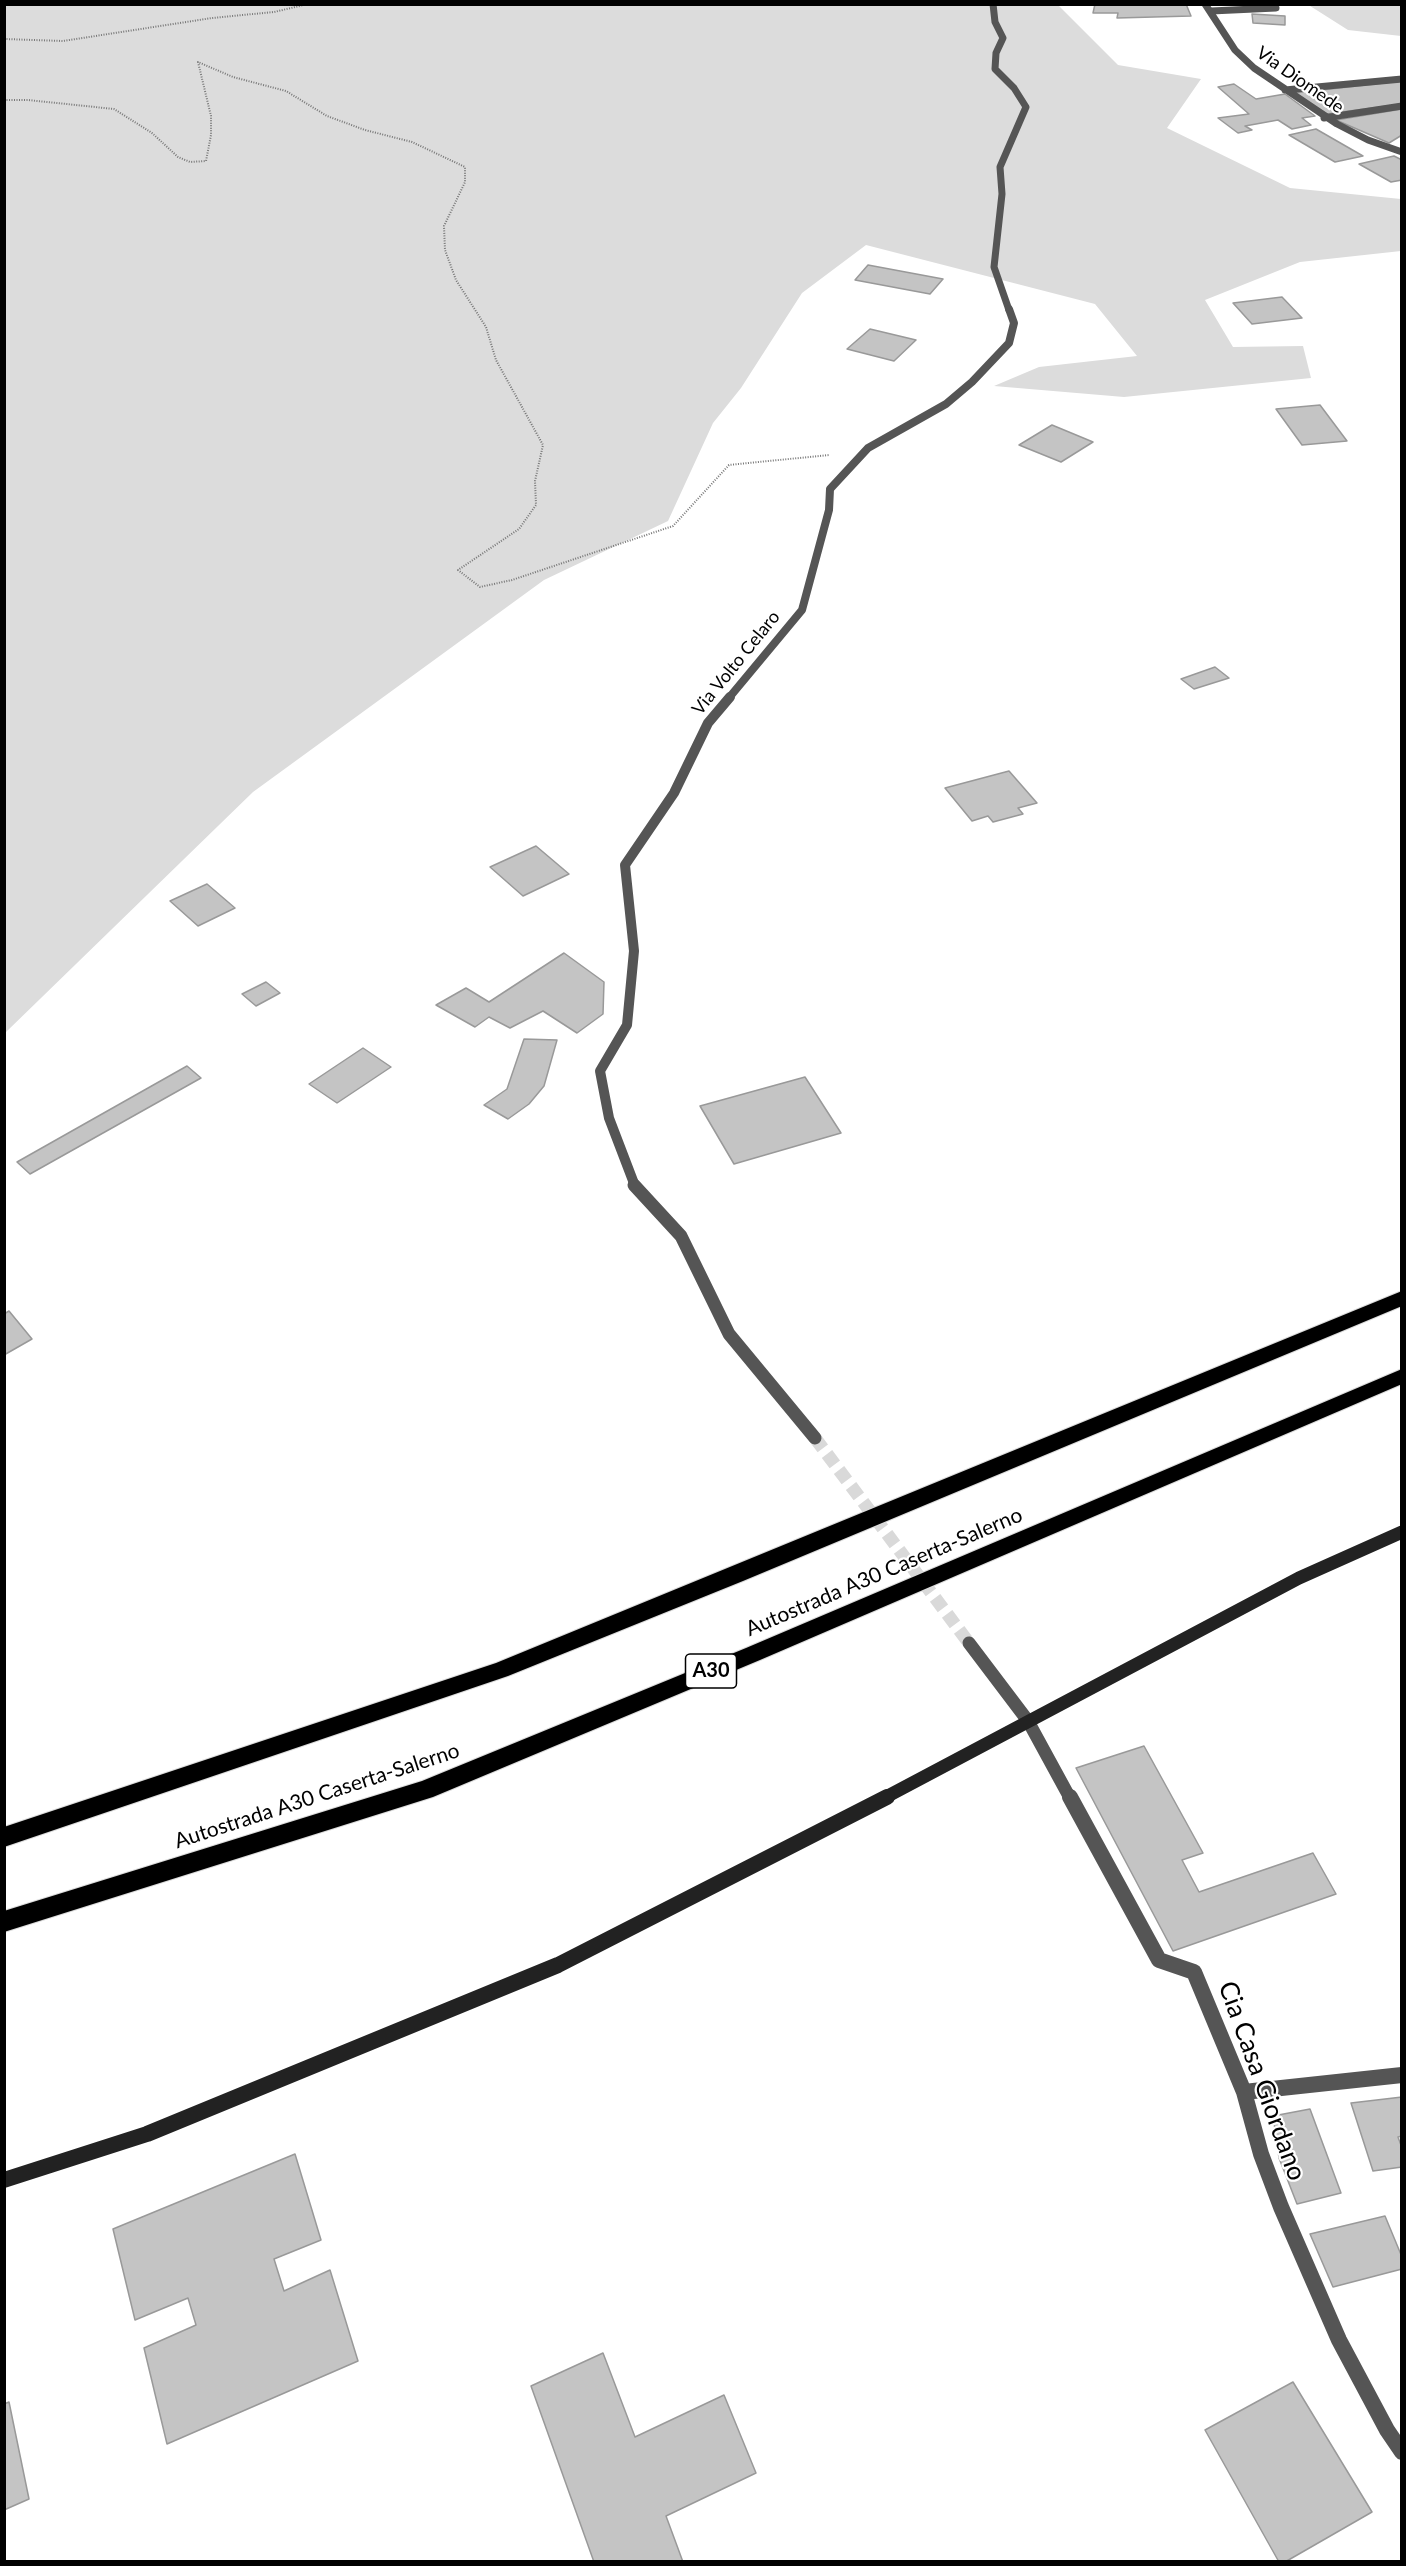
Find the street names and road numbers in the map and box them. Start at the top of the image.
street label: Via Diomede [1252,42,1348,118]
street label: Via Volto Celaro [687,607,785,719]
street label: Autostrada A30 Caserta-Salerno [742,1502,1026,1642]
road number: A30 [686,1654,736,1688]
street label: Autostrada A30 Caserta-Salerno [171,1738,463,1854]
street label: Cia Casa Giordano [1211,1977,1313,2185]

